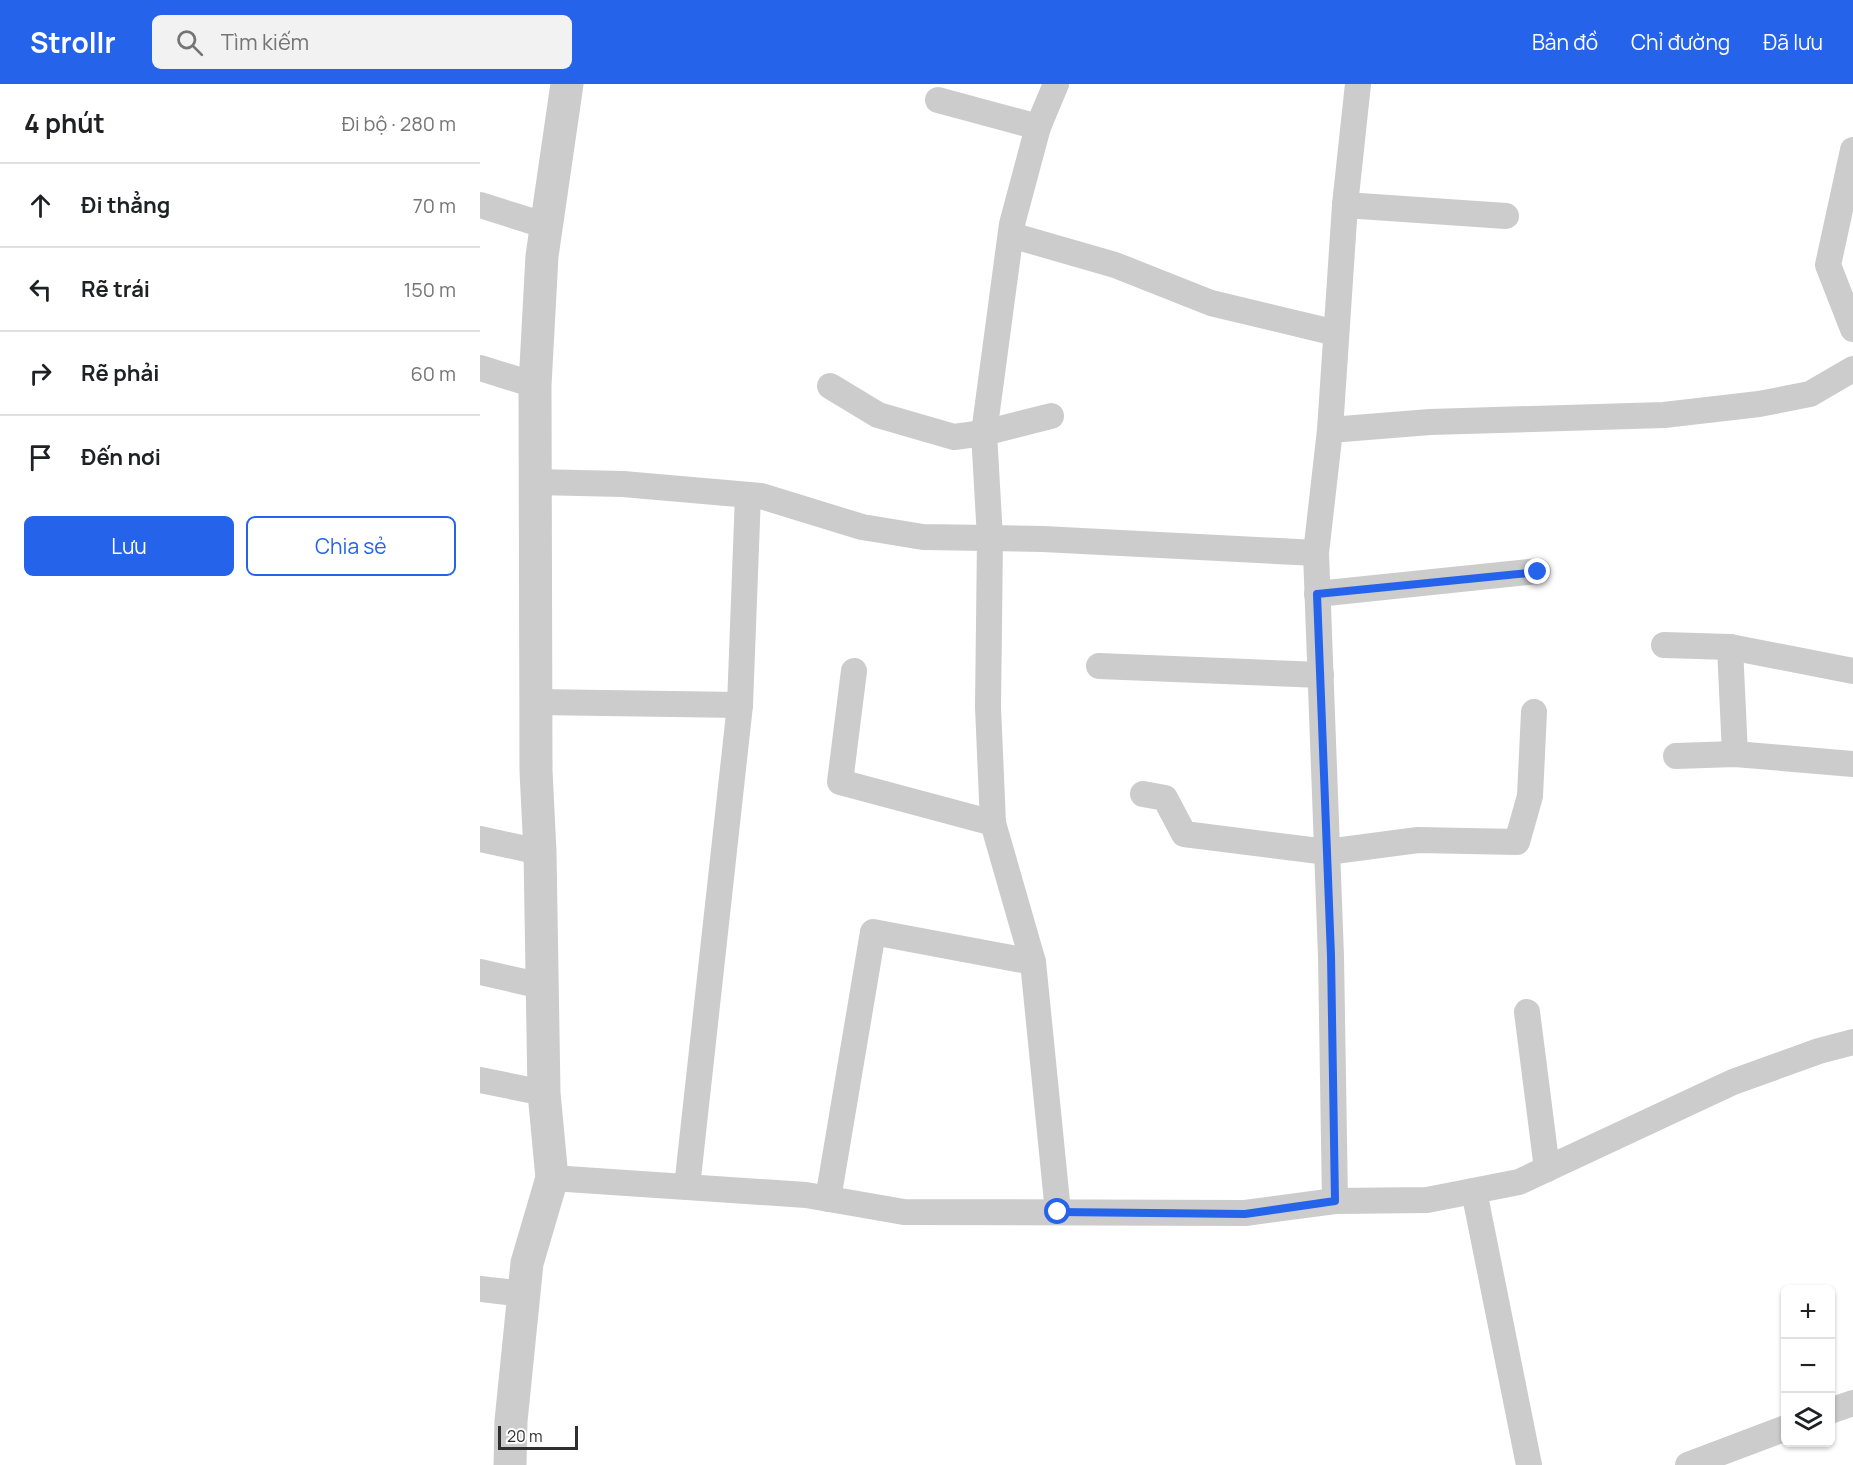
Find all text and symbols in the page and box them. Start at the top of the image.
search box [152,15,572,69]
text: Strollr [30,23,116,61]
icon: search [173,26,206,59]
text: Tìm kiếm [221,27,309,57]
text: Bản đồ [1532,28,1598,56]
text: Chỉ đường [1631,28,1730,56]
text: Đã lưu [1763,28,1823,56]
text: 4 phút [24,105,105,141]
text: Đi bộ · 280 m [342,110,456,137]
icon: ahead [24,189,57,222]
text: Đi thẳng [81,190,170,220]
text: 70 m [413,192,456,219]
icon: left [24,273,57,306]
text: Rẽ trái [81,274,150,304]
text: 150 m [403,276,456,303]
icon: right [24,357,57,390]
text: Rẽ phải [81,358,159,388]
text: 60 m [410,360,456,387]
icon: arrive [24,441,57,474]
text: Đến nơi [81,442,161,472]
button: Lưu [24,516,234,576]
button: Chia sẻ [246,516,456,576]
route end [1524,558,1550,584]
route start [1044,1198,1070,1224]
map controls [1781,1285,1835,1447]
button: + [1781,1285,1835,1339]
button: − [1781,1339,1835,1393]
button: layers [1781,1393,1835,1447]
scale bar [498,1423,578,1450]
text: 20 m [507,1425,543,1447]

